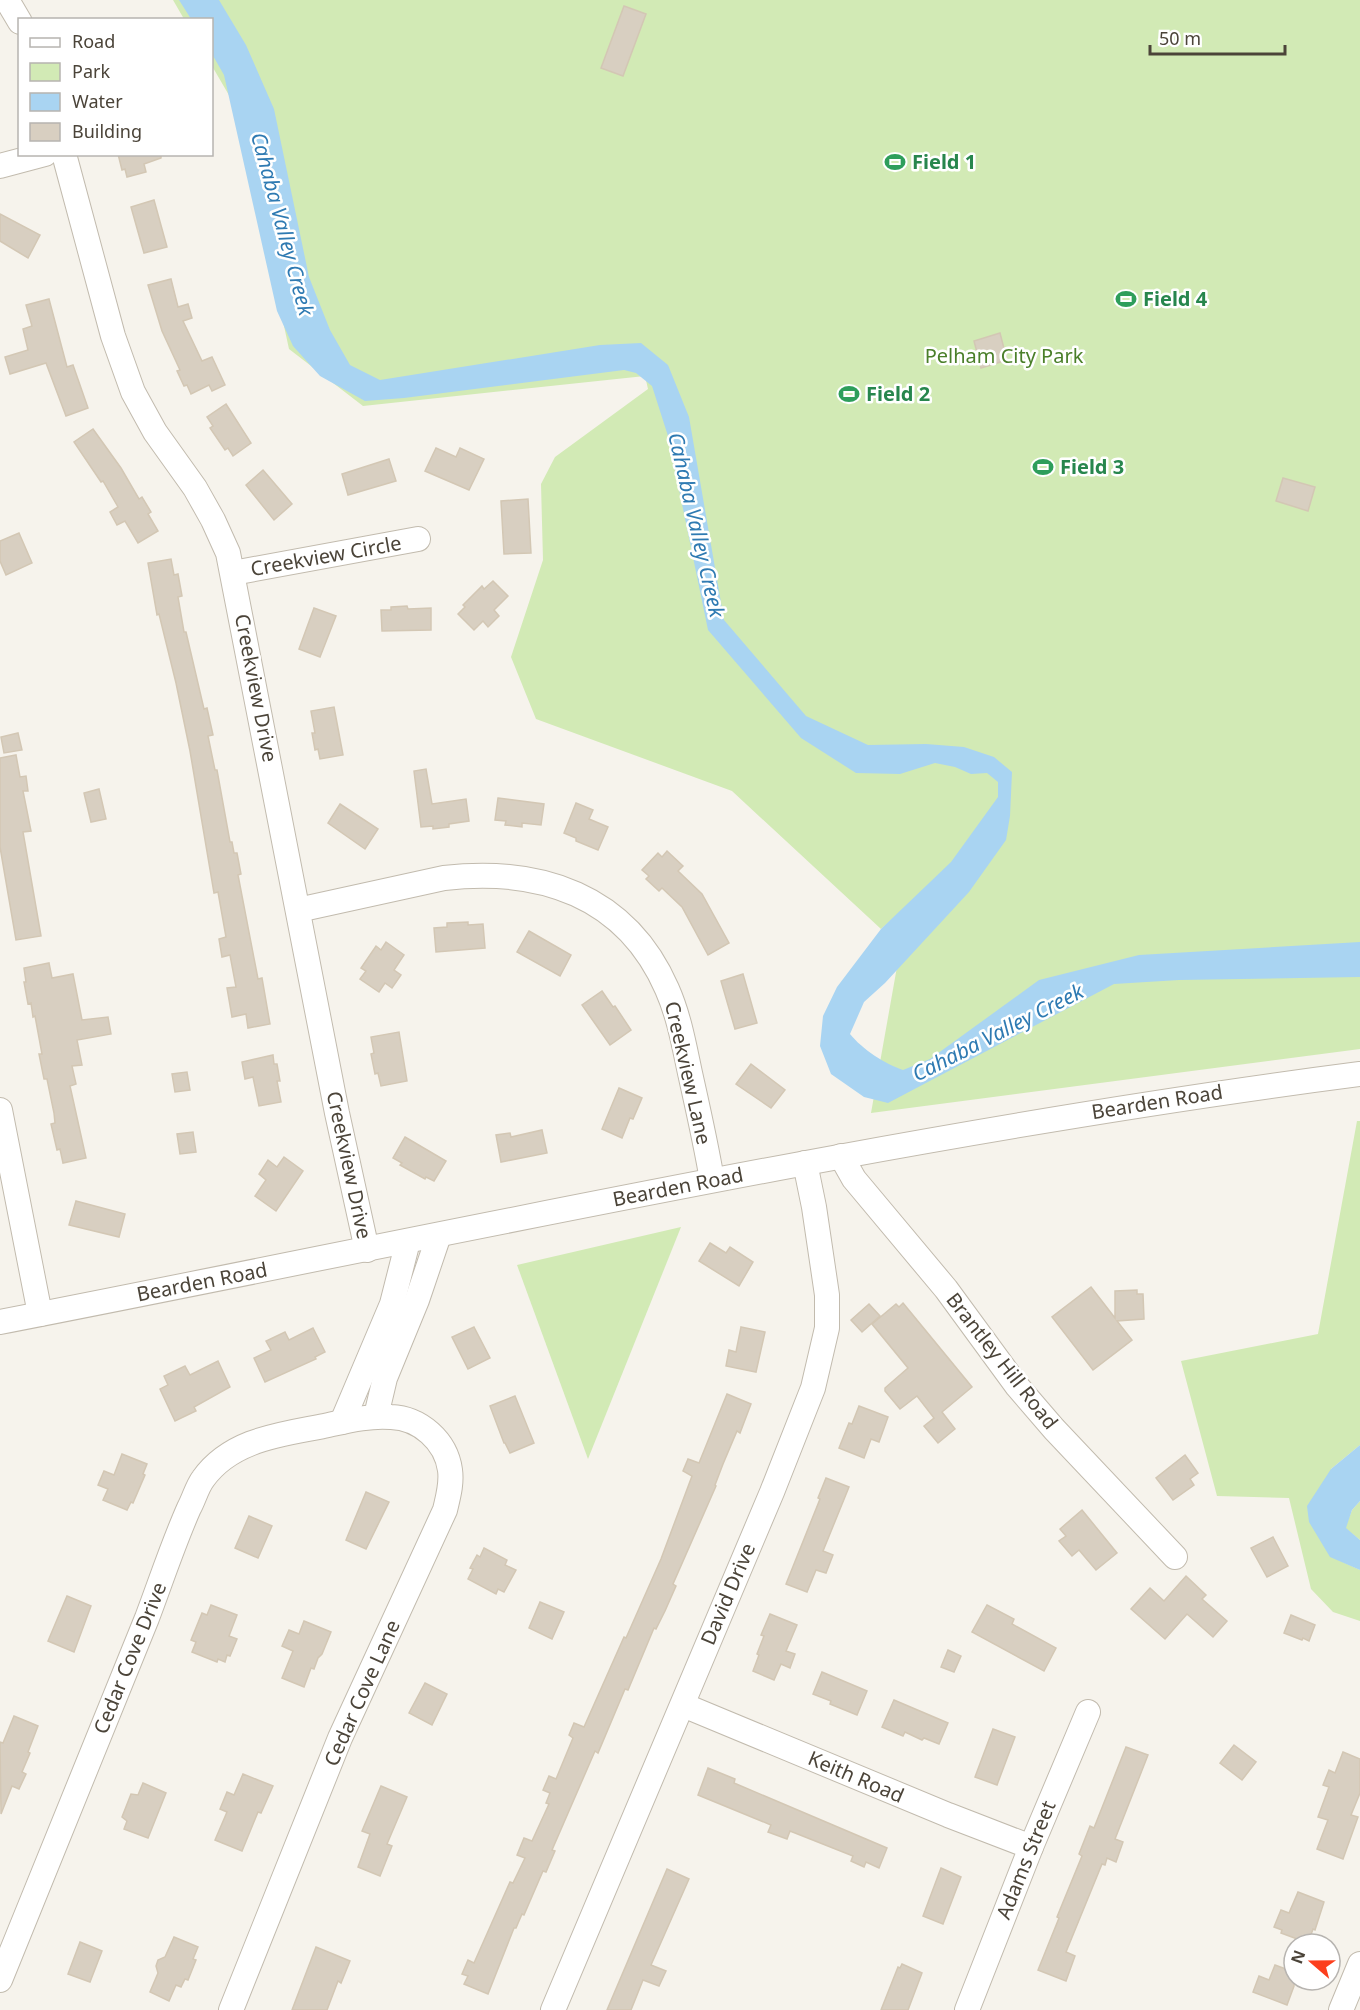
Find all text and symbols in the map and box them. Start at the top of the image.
legend [18,18,213,156]
scale bar [1150,18,1285,56]
text: 50 m [1159,26,1201,50]
text: Road [72,29,115,53]
text: Park [72,59,110,83]
text: Water [72,89,123,113]
text: Building [72,119,142,143]
water label: Cahaba Valley Creek [245,129,321,320]
place label: Field 1 [912,148,976,175]
sports icon: Field 1 [883,150,907,174]
place label: Field 4 [1143,285,1208,312]
sports icon: Field 4 [1114,287,1138,311]
park label: Pelham City Park [925,342,1084,369]
place label: Field 2 [866,380,930,407]
sports icon: Field 2 [837,382,861,406]
water label: Cahaba Valley Creek [662,430,732,621]
place label: Field 3 [1060,453,1124,480]
sports icon: Field 3 [1031,455,1055,479]
street label: Creekview Circle [248,529,403,582]
street label: Creekview Drive [229,612,284,764]
water label: Cahaba Valley Creek [907,976,1089,1087]
street label: Creekview Lane [659,999,718,1147]
street label: Bearden Road [1089,1078,1224,1125]
street label: Creekview Drive [321,1089,378,1241]
street label: Bearden Road [610,1161,746,1212]
street label: Bearden Road [134,1256,270,1307]
street label: Brantley Hill Road [940,1287,1064,1435]
street label: David Drive [694,1539,761,1649]
street label: Cedar Cove Drive [87,1578,172,1738]
street label: Cedar Cove Lane [317,1615,406,1770]
street label: Keith Road [804,1744,908,1809]
street label: Adams Street [989,1797,1062,1923]
north arrow [1282,1932,1342,1992]
text: N [1285,1947,1310,1967]

